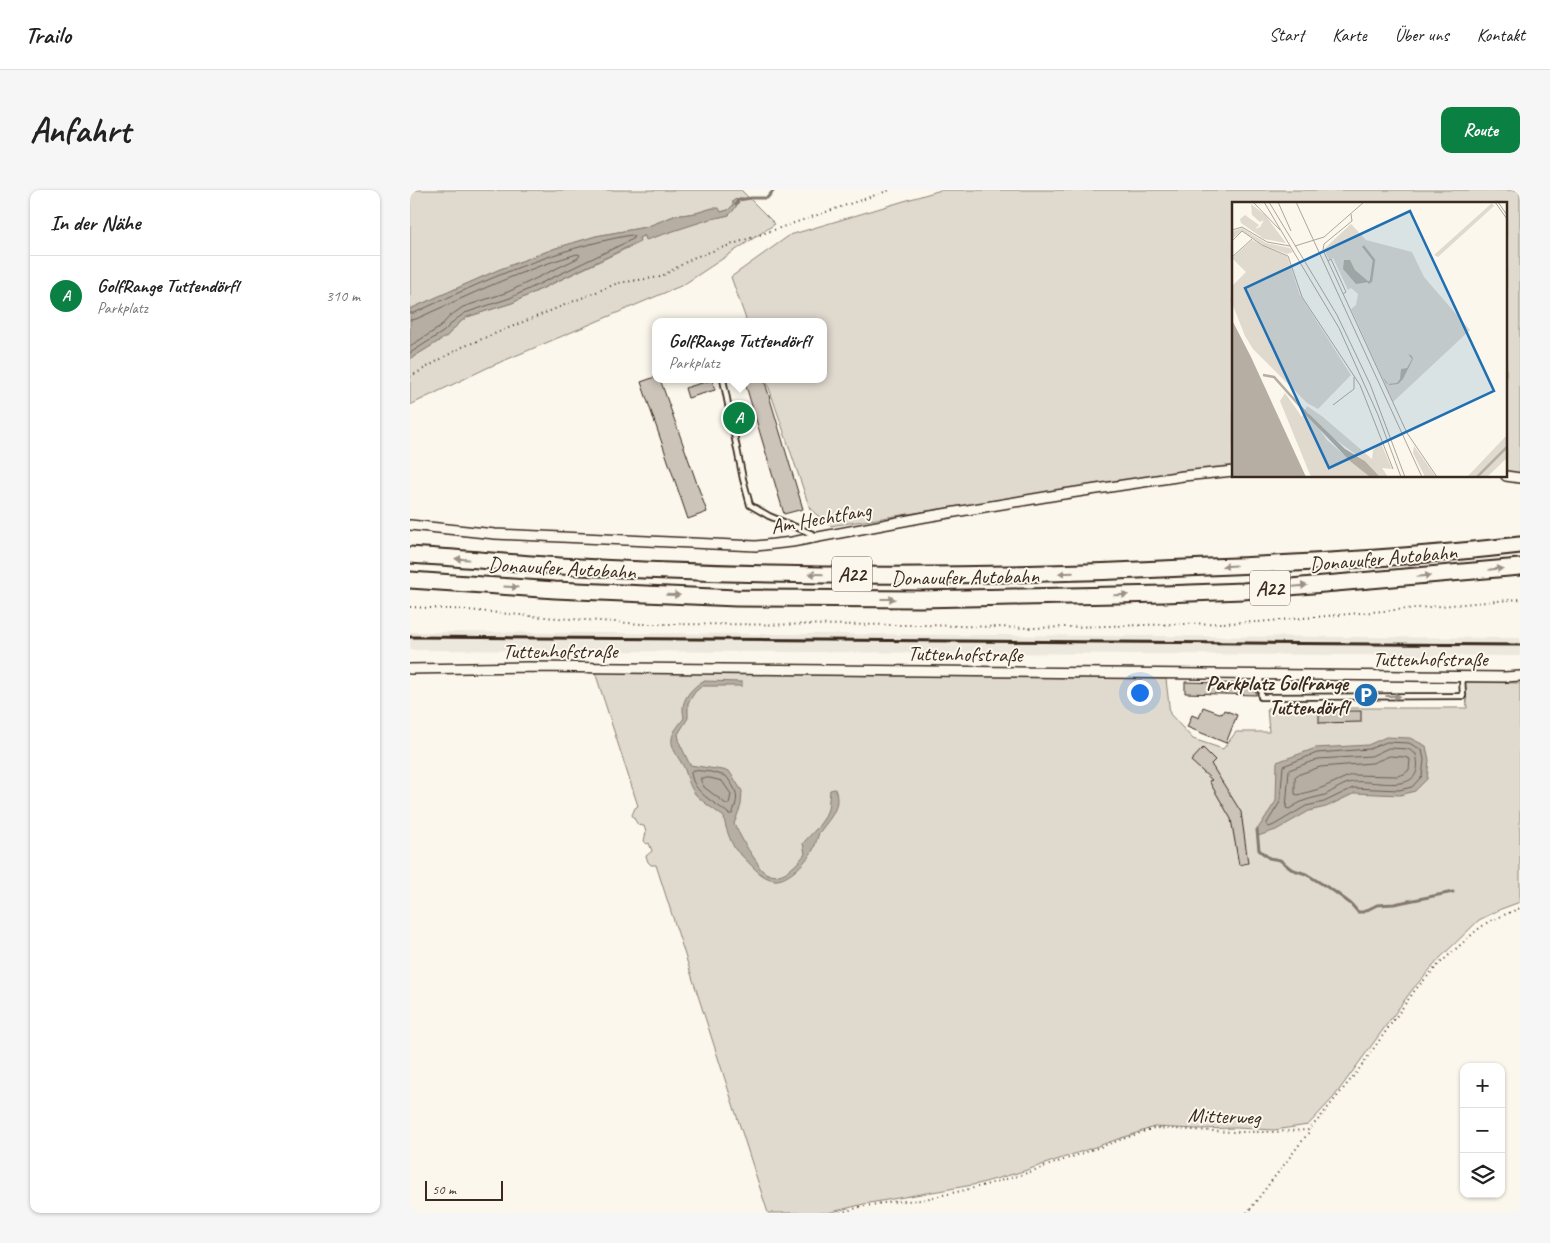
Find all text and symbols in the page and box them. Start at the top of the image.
text: Trailo [25,20,71,50]
text: Start [1269,24,1304,46]
text: Karte [1332,24,1367,46]
text: Über uns [1395,24,1449,46]
text: Kontakt [1477,24,1525,46]
button: Route [1441,107,1520,153]
text: Anfahrt [30,108,130,153]
inset map [1232,202,1508,478]
text: In der Nähe [50,210,140,236]
text: GolfRange Tuttendörfl [97,274,238,298]
text: A [62,286,70,306]
text: 310 m [326,286,360,306]
text: Parkplatz [97,298,148,318]
popup [652,318,827,383]
text: GolfRange Tuttendörfl [669,329,810,353]
text: Parkplatz [669,353,720,373]
pin: A [723,399,755,437]
street label: Am Hechtfang [769,496,875,540]
street label: Donauufer Autobahn [1308,539,1458,577]
street label: Donauufer Autobahn [487,551,637,585]
one-way arrow [453,554,469,562]
road number: A22 [832,556,872,592]
street label: Donauufer Autobahn [891,563,1040,591]
one-way arrow [1220,563,1236,571]
one-way arrow [1489,565,1505,573]
one-way arrow [1058,569,1074,577]
one-way arrow [808,570,824,578]
road number: A22 [1250,570,1290,606]
one-way arrow [1416,571,1432,579]
one-way arrow [1292,582,1308,590]
one-way arrow [503,583,519,591]
one-way arrow [1113,591,1129,599]
one-way arrow [666,592,682,600]
one-way arrow [880,595,896,603]
street label: Tuttenhofstraße [503,638,620,664]
street label: Tuttenhofstraße [907,640,1025,668]
street label: Tuttenhofstraße [1373,646,1490,672]
place label: Parkplatz Golfrange Tuttendörfl [1206,670,1352,720]
your location [1127,680,1153,706]
parking icon: Parkplatz Golfrange Tuttendörfl [1353,682,1379,708]
one-way arrow [1385,692,1401,700]
map controls [1460,1063,1505,1198]
button: + [1460,1063,1505,1108]
street label: Mitterweg [1187,1102,1262,1130]
button: − [1460,1108,1505,1153]
button: layers [1460,1153,1505,1198]
scale bar [425,1178,502,1201]
text: 50 m [432,1181,456,1198]

